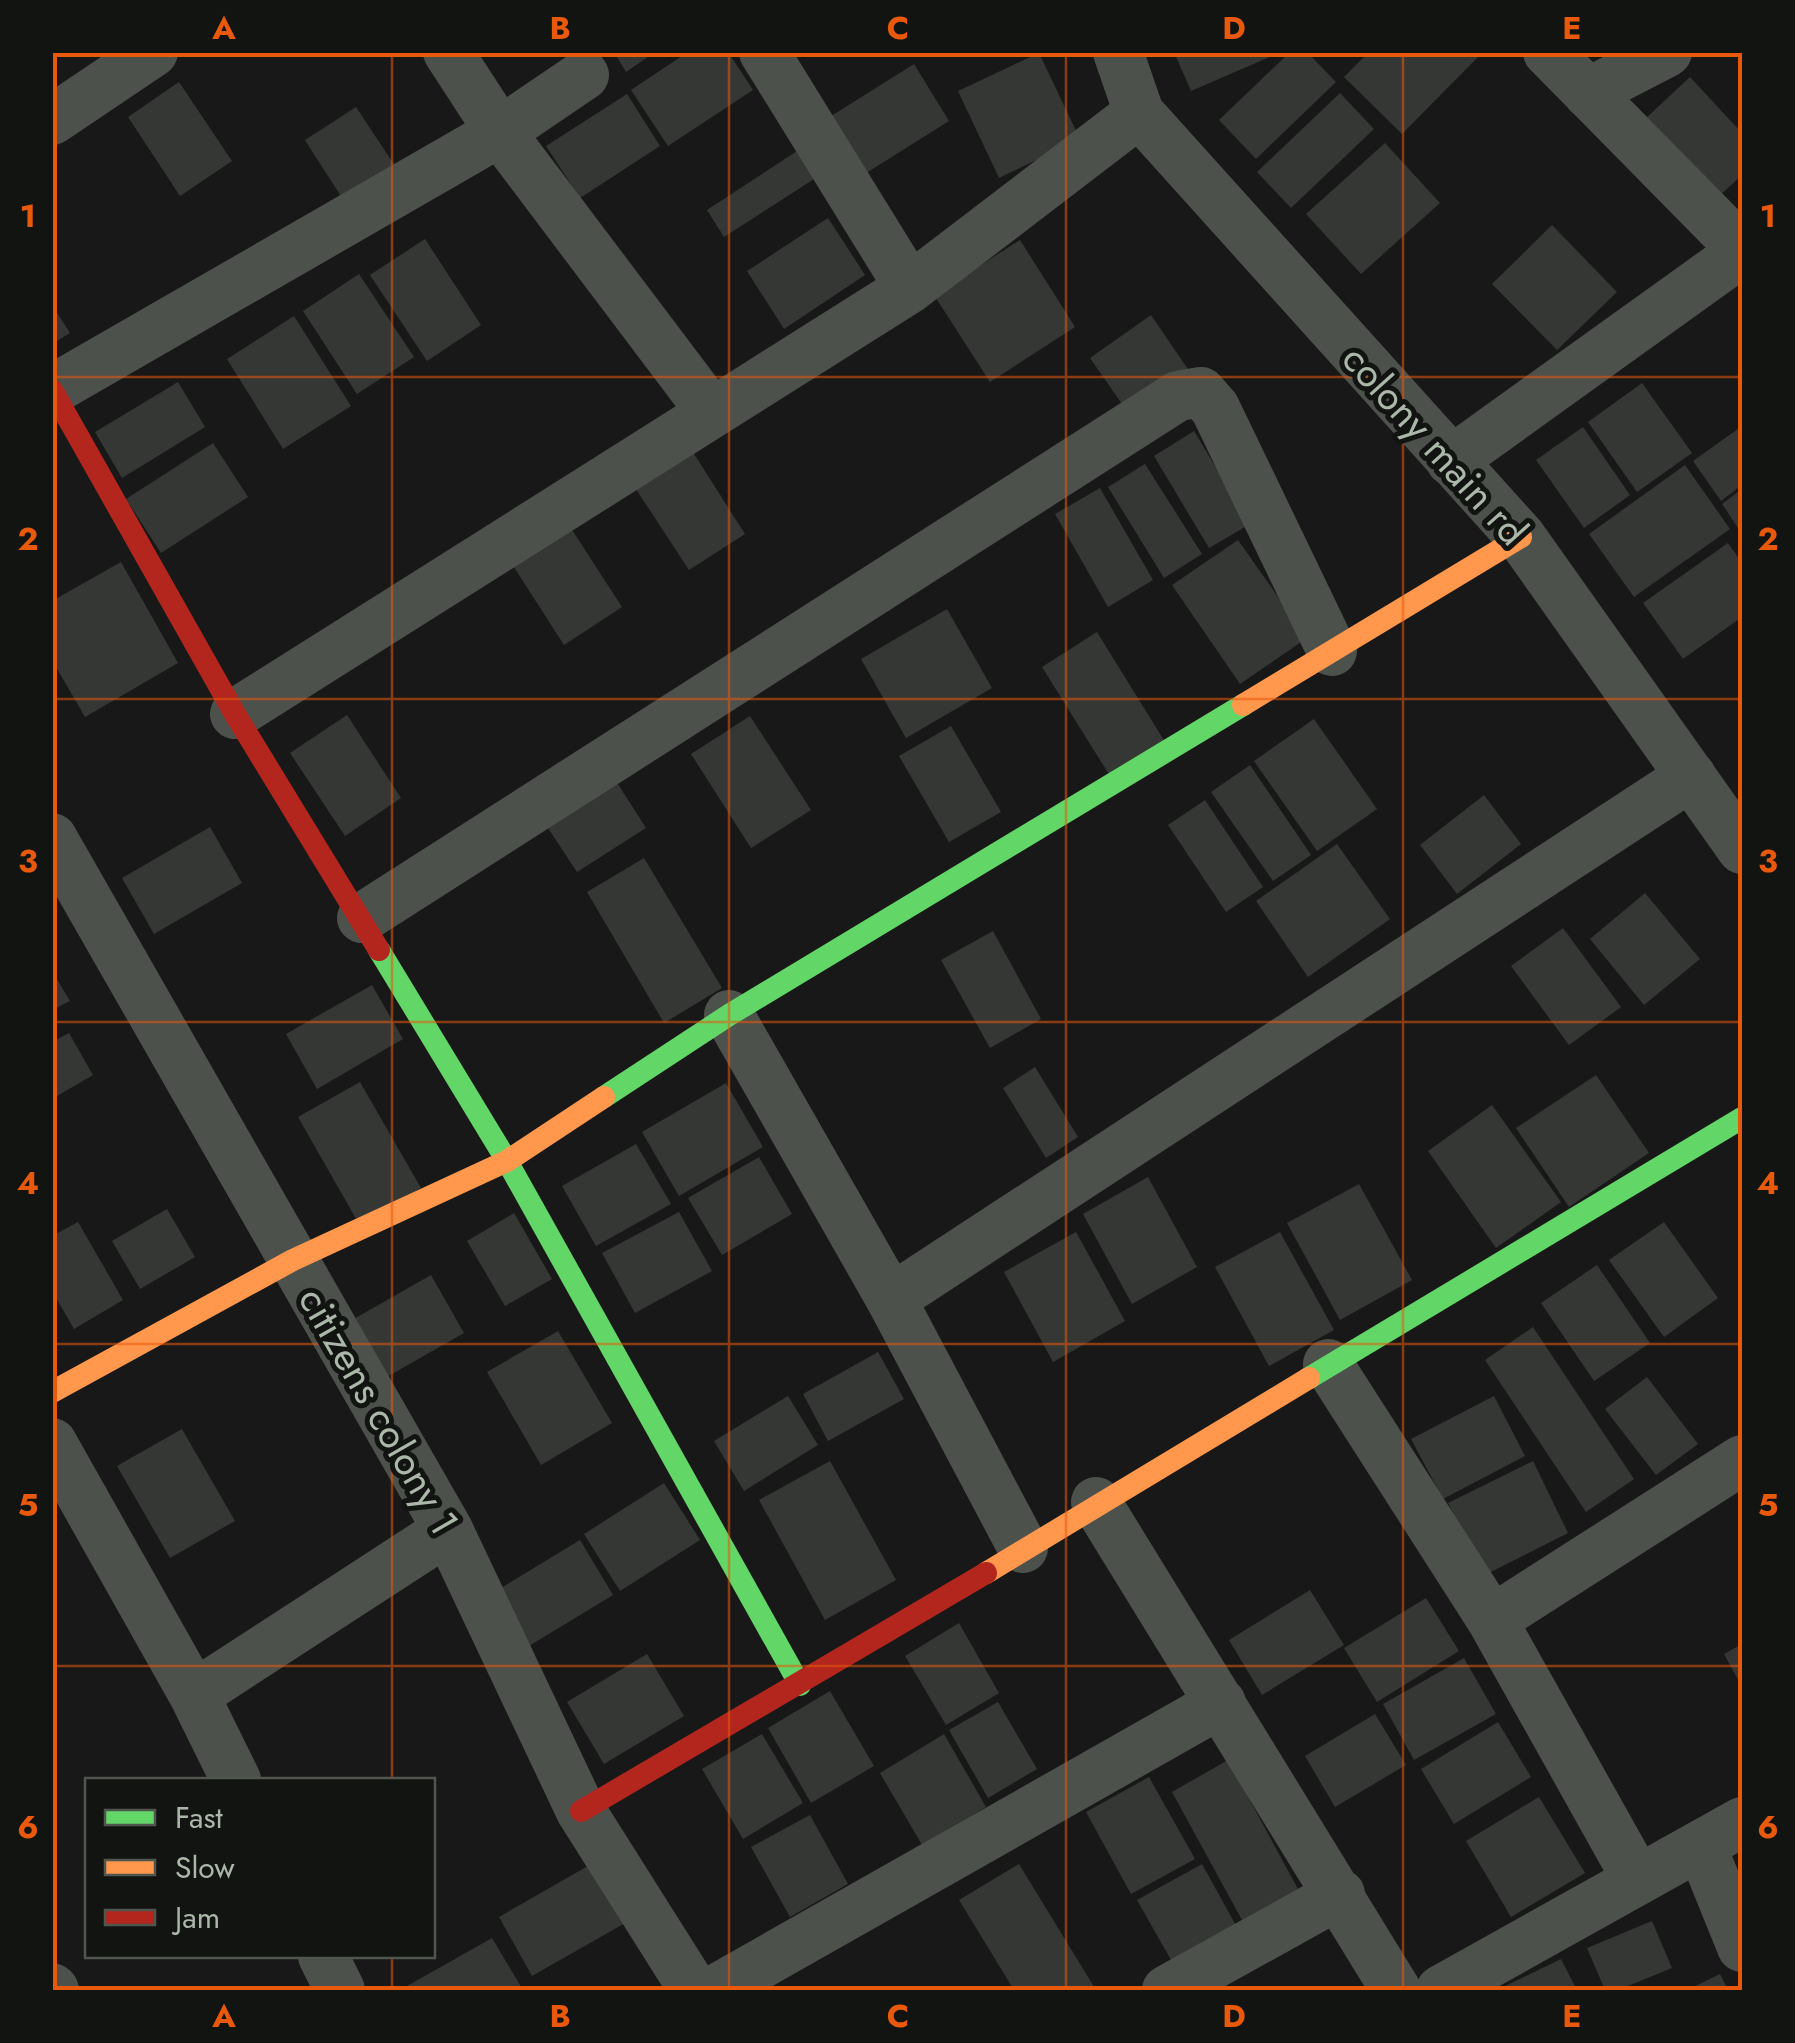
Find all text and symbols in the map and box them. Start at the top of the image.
text: A [211,5,236,51]
text: B [549,5,571,51]
text: C [887,5,909,51]
text: D [1222,5,1246,51]
text: E [1562,5,1582,51]
text: 1 [20,193,36,239]
text: 1 [1760,193,1776,239]
street label: colony main rd [1329,332,1541,558]
text: 2 [18,516,39,562]
text: 2 [1758,516,1779,562]
text: 3 [18,838,38,884]
text: 3 [1758,838,1778,884]
text: 4 [17,1160,39,1206]
text: 4 [1757,1160,1779,1206]
street label: citizens colony 1 [285,1276,473,1546]
text: 5 [18,1482,38,1528]
text: 5 [1758,1482,1778,1528]
legend [85,1778,435,1958]
text: Fast [175,1796,224,1839]
text: 6 [17,1804,39,1850]
text: 6 [1757,1804,1779,1850]
text: Slow [175,1846,235,1889]
text: Jam [171,1896,220,1939]
text: A [211,1993,236,2039]
text: B [549,1993,571,2039]
text: C [887,1993,909,2039]
text: D [1222,1993,1246,2039]
text: E [1562,1993,1582,2039]

